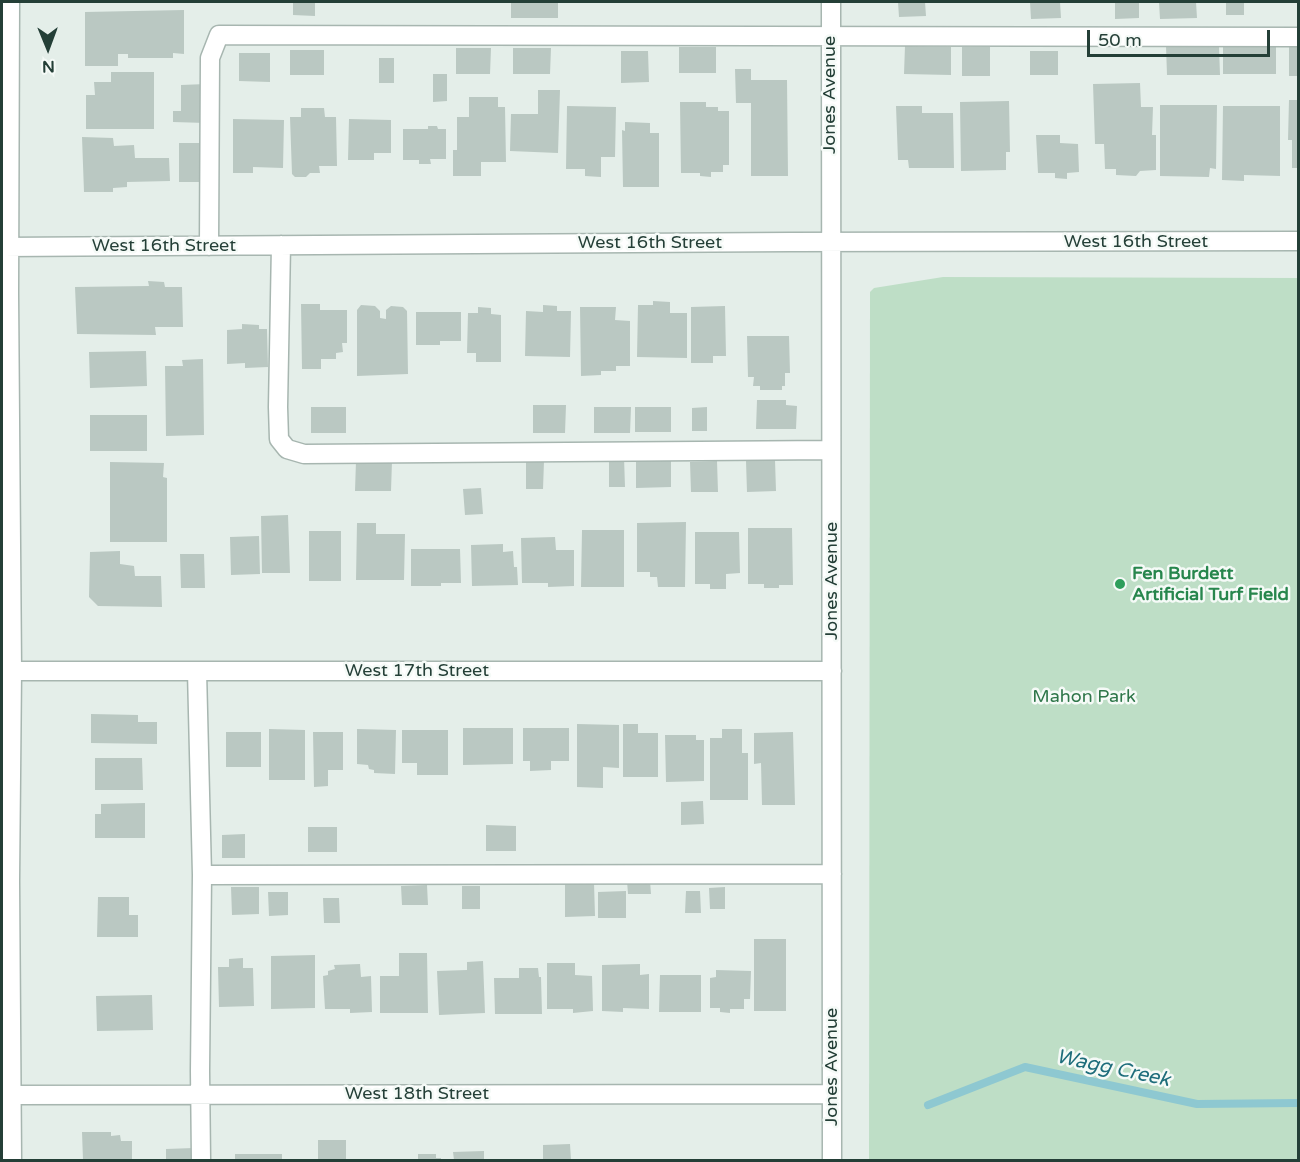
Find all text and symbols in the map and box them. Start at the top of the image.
north arrow [18,18,78,78]
scale bar [1090,18,1273,56]
text: 50 m [1098,29,1142,51]
street label: Jones Avenue [819,36,841,154]
text: N [42,56,55,76]
street label: West 16th Street [1064,231,1208,253]
street label: West 16th Street [578,232,722,254]
street label: West 16th Street [92,235,236,257]
street label: Jones Avenue [821,522,843,640]
place label: Fen Burdett Artificial Turf Field [1132,563,1289,606]
marker: Fen Burdett Artificial Turf Field [1113,577,1127,591]
street label: West 17th Street [345,660,489,682]
park label: Mahon Park [1032,686,1136,708]
street label: Jones Avenue [821,1008,843,1126]
water label: Wagg Creek [1054,1045,1172,1093]
street label: West 18th Street [345,1083,489,1105]

